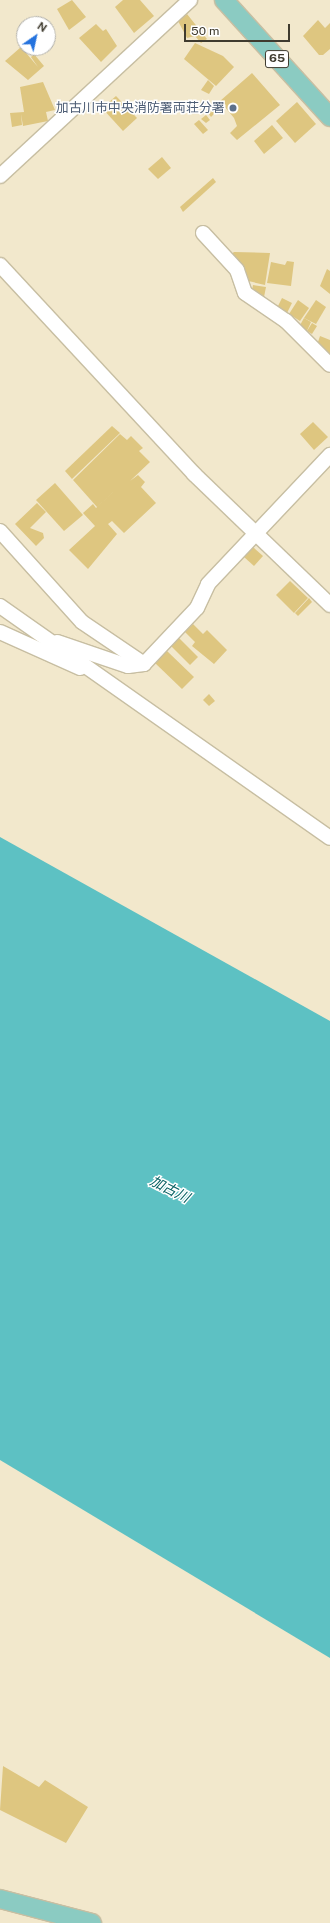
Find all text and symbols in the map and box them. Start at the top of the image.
north arrow [16,16,56,56]
scale bar [186,16,292,42]
text: N [35,19,49,34]
text: 50 m [191,24,219,38]
road number: 65 [264,49,290,69]
place label: 加古川市中央消防署両荘分署 [56,100,225,116]
marker: 加古川市中央消防署両荘分署 [228,103,238,113]
water label: 加古川 [147,1172,193,1206]

